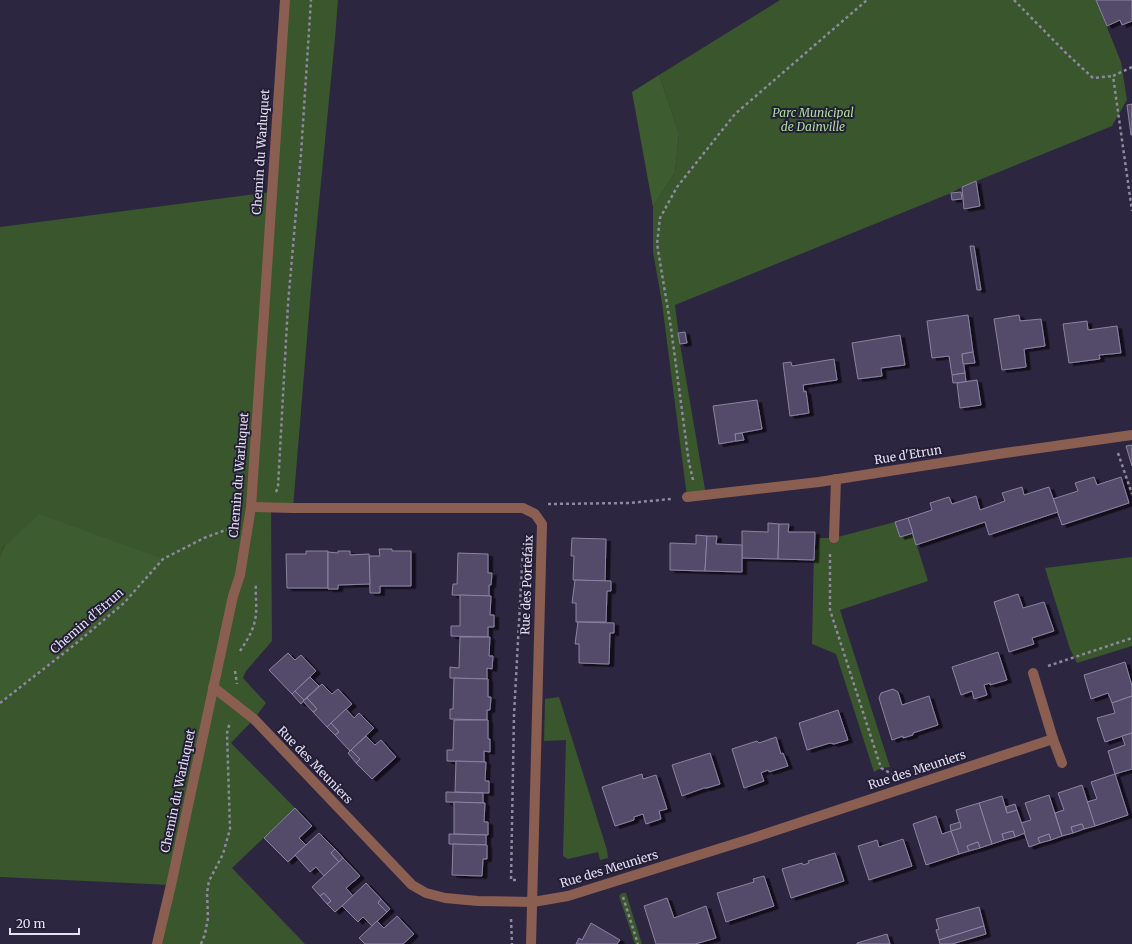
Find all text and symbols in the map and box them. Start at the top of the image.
street label: Chemin du Warluquet [249,88,272,215]
park label: Parc Municipal de Dainville [772,105,854,134]
street label: Chemin du Warluquet [226,411,251,538]
street label: Rue d'Etrun [873,442,943,467]
street label: Rue des Portefaix [517,534,536,635]
street label: Chemin d'Etrun [47,585,126,656]
street label: Rue des Meuniers [275,723,356,807]
street label: Chemin du Warluquet [157,728,198,854]
street label: Rue des Meuniers [866,747,968,792]
street label: Rue des Meuniers [558,846,660,891]
scale bar [10,910,79,936]
text: 20 m [16,916,45,931]

